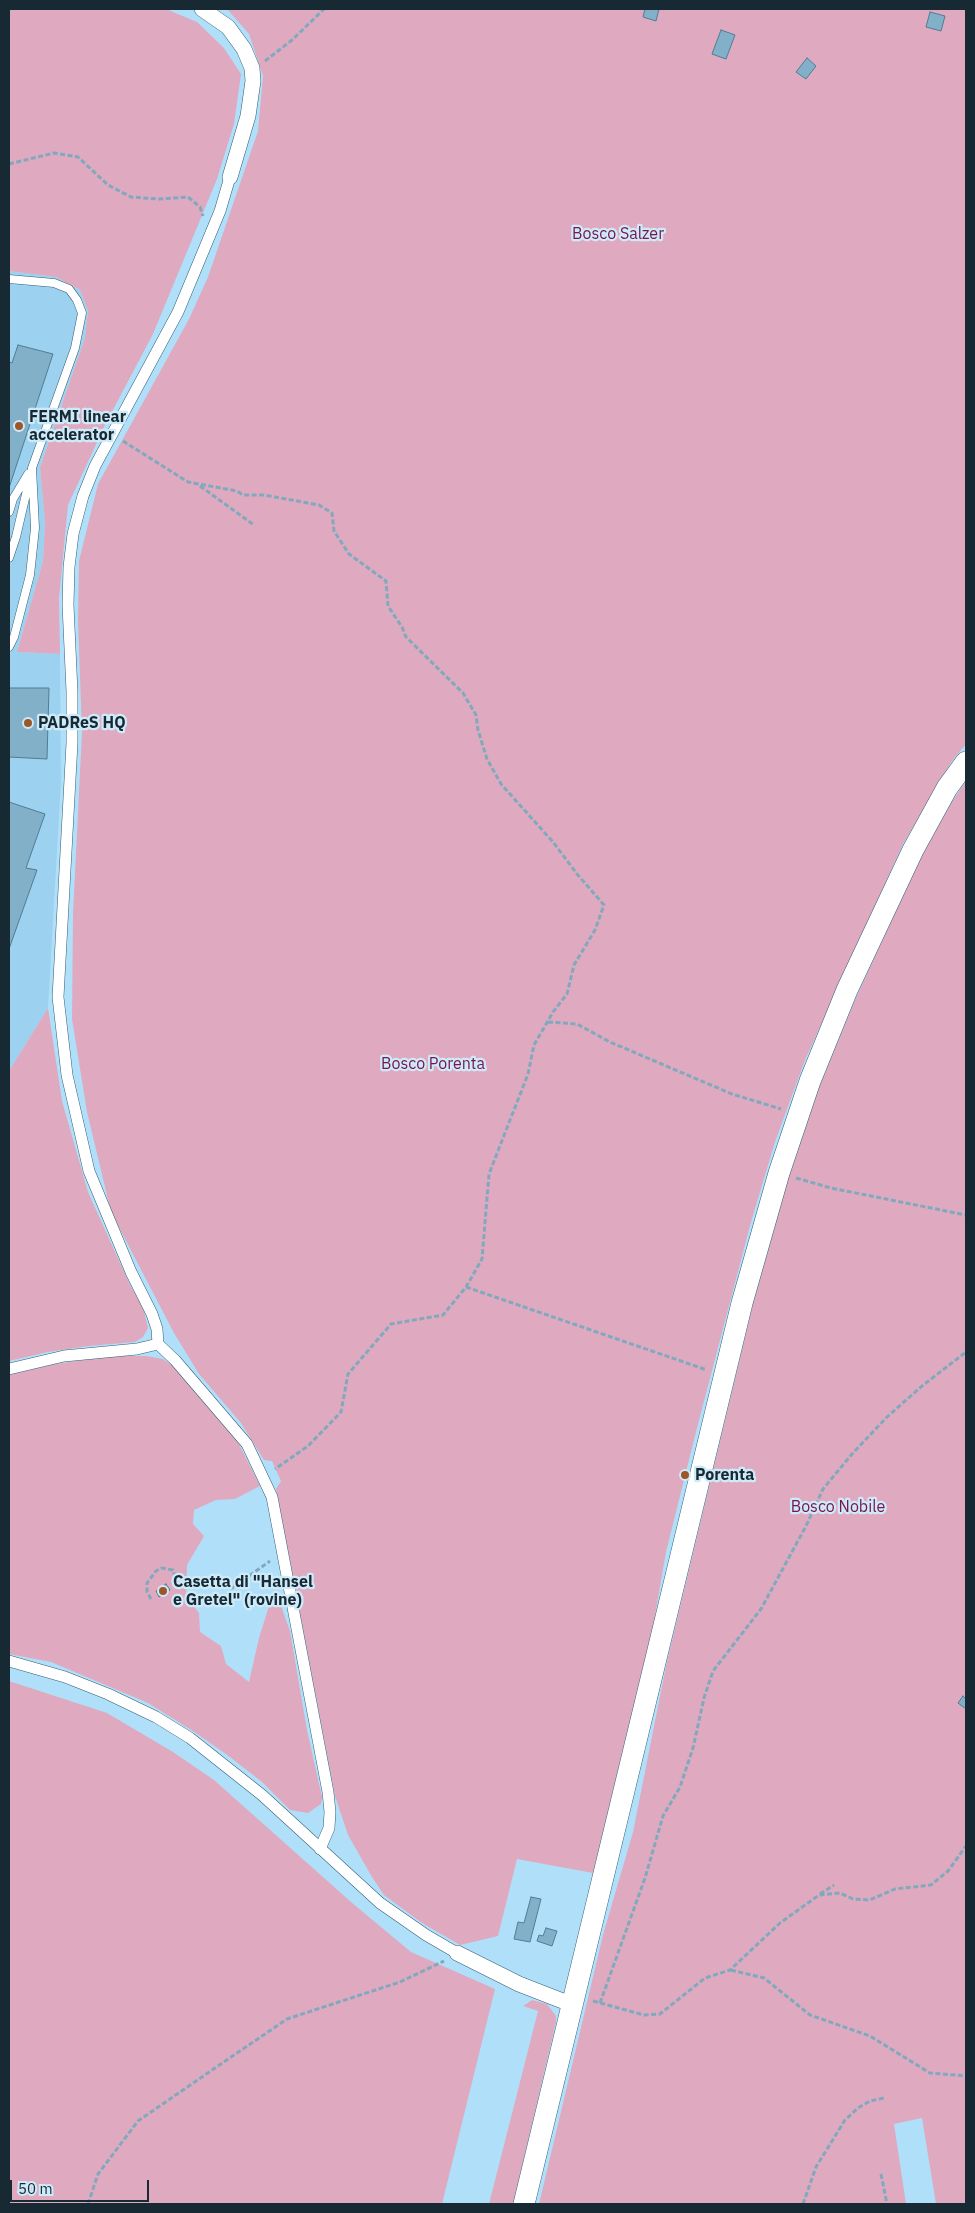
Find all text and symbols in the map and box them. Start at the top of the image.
park label: Bosco Salzer [572,224,664,244]
place label: FERMI linear accelerator [29,407,126,445]
marker: FERMI linear accelerator [13,420,25,432]
place label: PADReS HQ [38,713,126,733]
marker: PADReS HQ [22,717,34,729]
park label: Bosco Porenta [381,1054,485,1074]
place label: Porenta [695,1465,754,1485]
marker: Porenta [679,1469,691,1481]
park label: Bosco Nobile [791,1497,885,1517]
place label: Casetta di "Hansel e Gretel" (rovine) [173,1572,313,1610]
marker: Casetta di "Hansel e Gretel" (rovine) [157,1585,169,1597]
scale bar [12,2170,151,2202]
text: 50 m [18,2179,53,2198]

